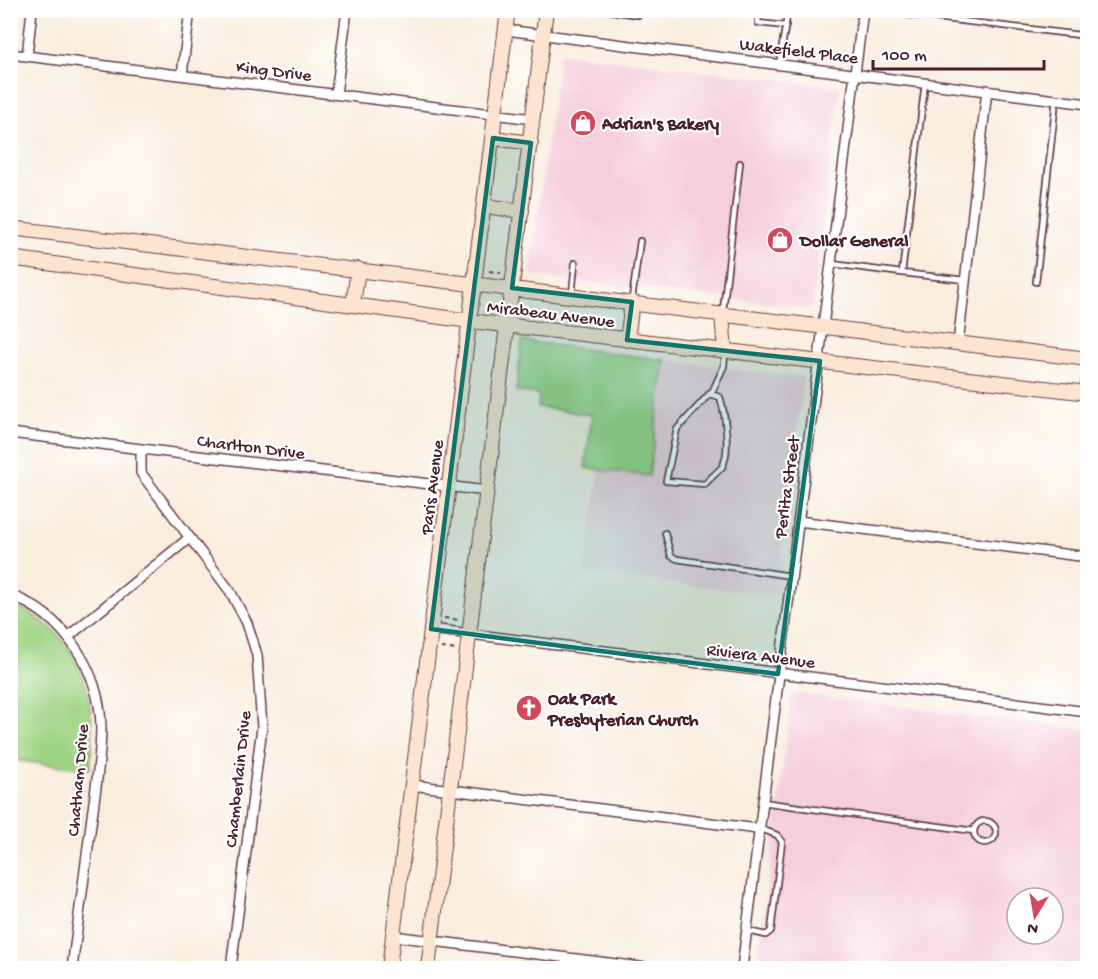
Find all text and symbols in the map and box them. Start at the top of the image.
scale bar [873,33,1044,71]
street label: Wakefield Place [738,35,860,70]
text: 100 m [881,46,927,67]
street label: King Drive [235,57,313,88]
shop icon: Adrian's Bakery [568,108,598,138]
place label: Adrian's Bakery [601,115,719,136]
shop icon: Dollar General [765,225,795,255]
place label: Dollar General [798,232,908,253]
street label: Mirabeau Avenue [486,297,616,334]
street label: Charlton Drive [196,431,307,466]
street label: Perlita Street [771,433,806,541]
street label: Paris Avenue [417,438,450,537]
street label: Riviera Avenue [705,640,817,675]
place label: Oak Park Presbyterian Church [547,690,699,732]
church icon: Oak Park Presbyterian Church [514,693,544,723]
street label: Chamberlain Drive [222,709,257,849]
street label: Chatham Drive [64,722,95,837]
north arrow [1005,886,1065,946]
text: N [1025,917,1040,938]

